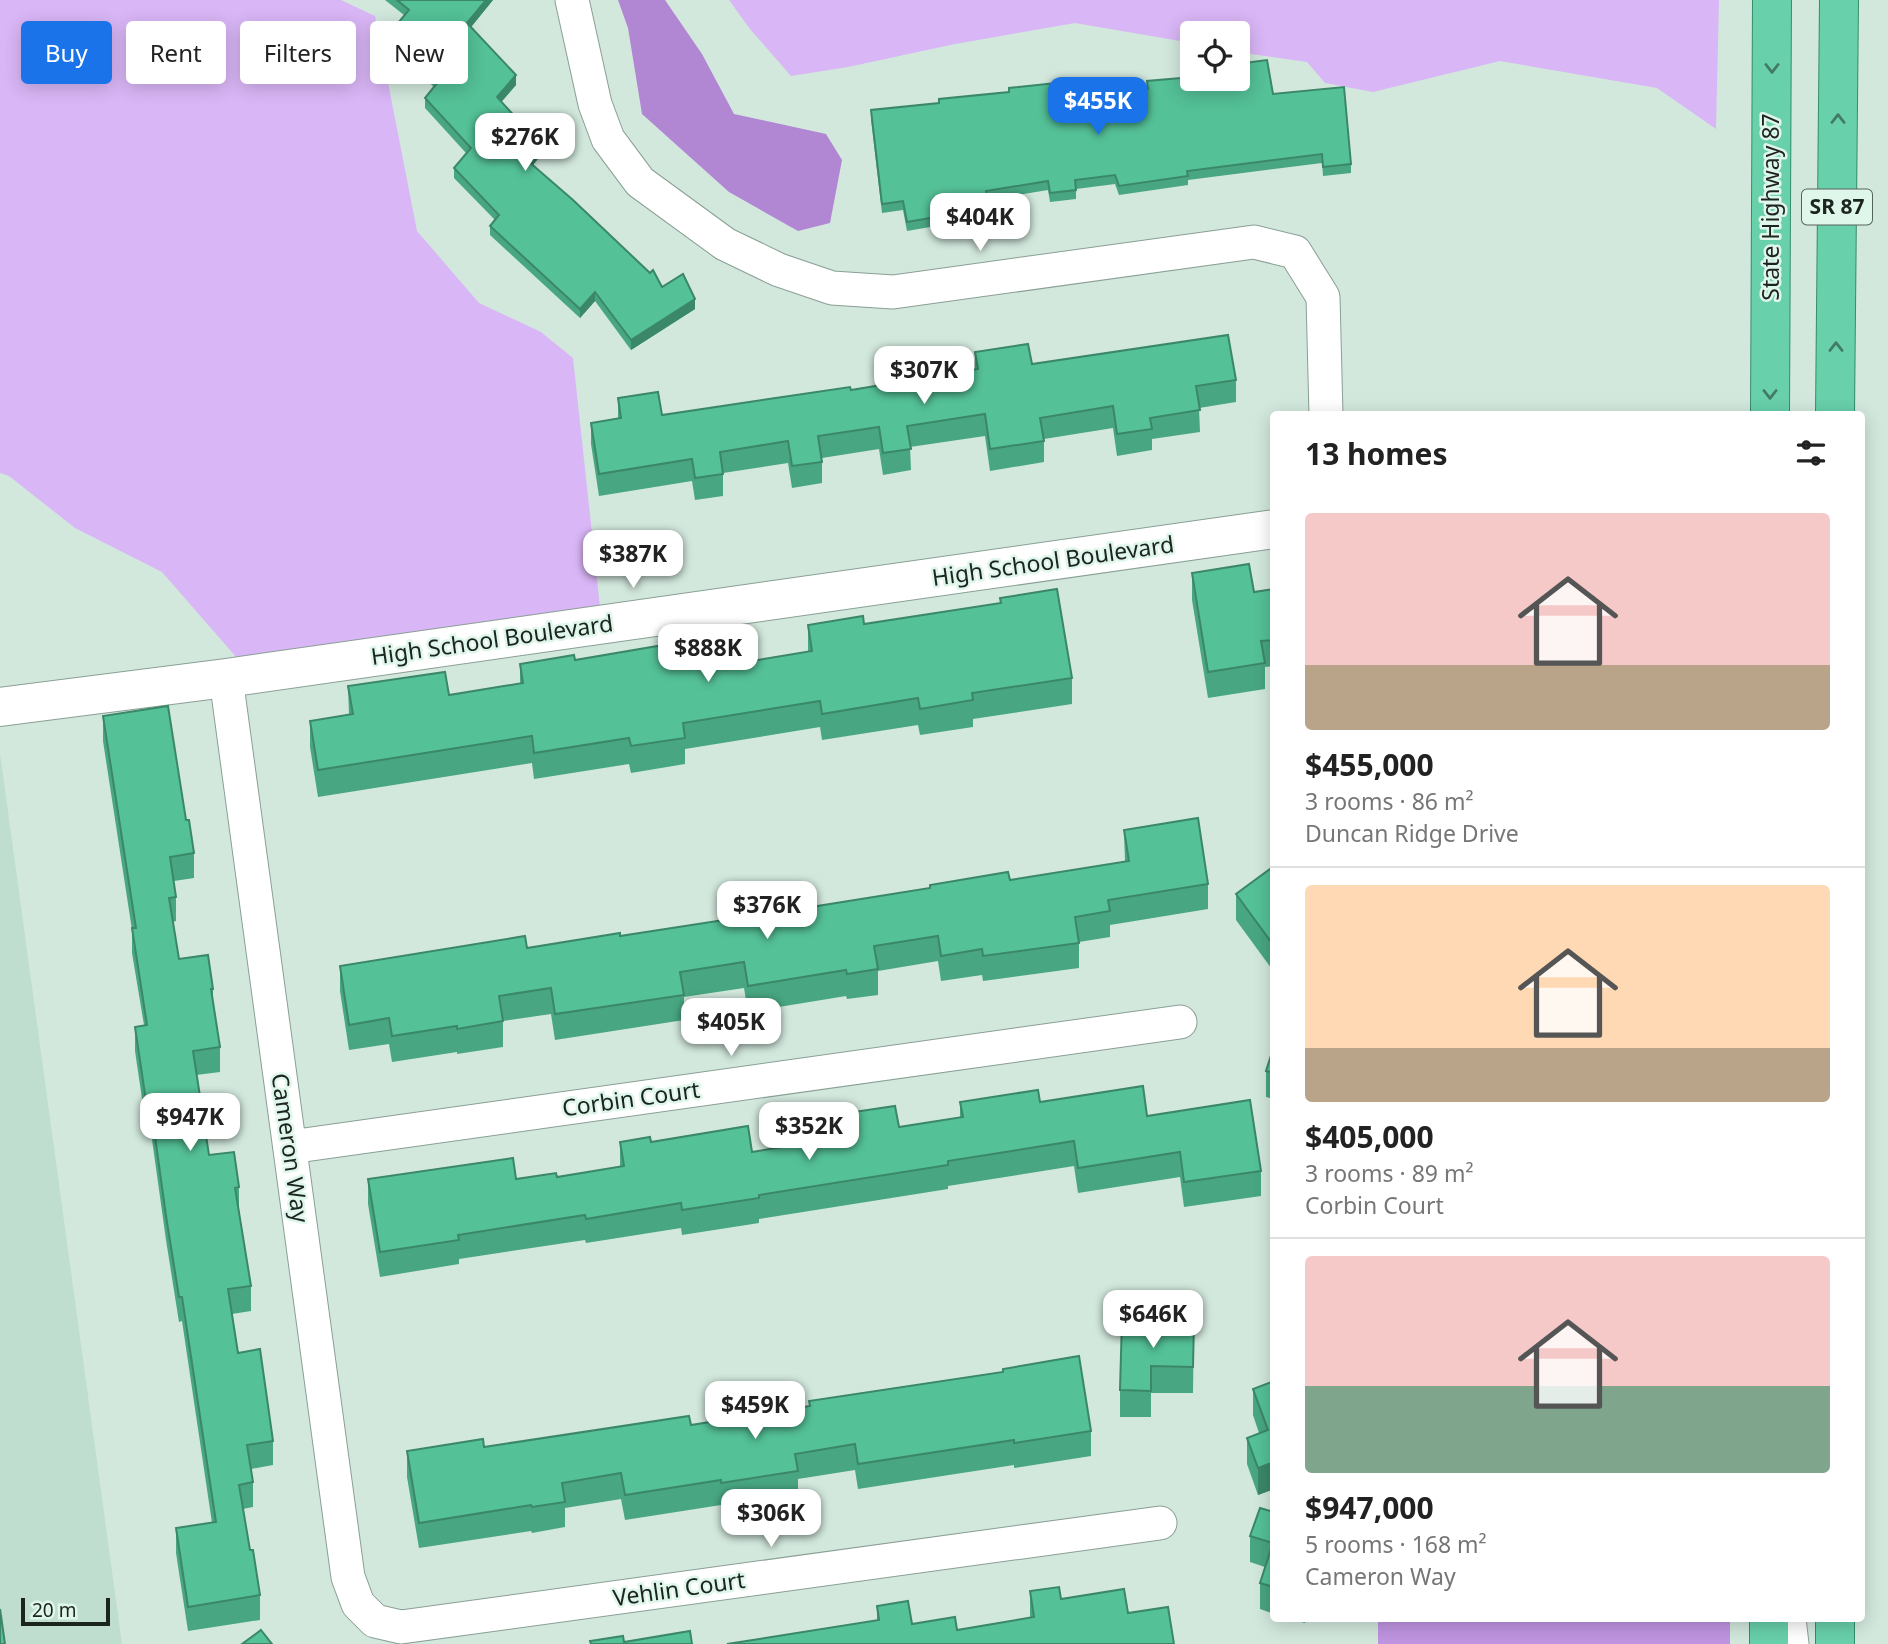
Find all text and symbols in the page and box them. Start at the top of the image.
chip: Buy [21,21,112,84]
chip: Rent [126,21,226,84]
chip: Filters [240,21,356,84]
chip: New [370,21,468,84]
map controls [1180,21,1250,91]
button: locate [1180,21,1250,91]
one-way arrow [1764,63,1780,74]
pin: $455K [1049,78,1147,137]
text: $455K [1064,84,1132,116]
street label: State Highway 87 [1754,113,1786,301]
one-way arrow [1830,113,1846,124]
pin: $276K [476,114,574,173]
text: $276K [491,120,559,152]
road number: SR 87 [1802,190,1872,224]
pin: $404K [931,194,1029,253]
text: $404K [946,200,1014,232]
one-way arrow [1828,341,1844,351]
pin: $307K [875,346,973,406]
text: $307K [890,353,958,385]
one-way arrow [1762,389,1778,399]
text: 13 homes [1305,433,1448,474]
icon: filters [1792,434,1830,472]
street label: High School Boulevard [930,527,1176,593]
pin: $387K [584,530,682,590]
text: $387K [599,537,667,569]
icon: home [1505,558,1631,684]
street label: High School Boulevard [369,606,615,672]
pin: $888K [659,624,757,684]
text: $888K [674,631,742,663]
text: $455,000 [1305,744,1434,785]
text: 3 rooms · 86 m² [1305,785,1474,817]
text: Duncan Ridge Drive [1305,817,1519,849]
pin: $376K [718,881,816,941]
text: $376K [733,888,801,920]
icon: home [1505,930,1631,1056]
pin: $405K [682,998,780,1058]
text: $405K [697,1005,765,1037]
street label: Cameron Way [265,1071,317,1225]
street label: Corbin Court [560,1073,702,1124]
pin: $947K [141,1094,239,1153]
text: $947K [156,1100,224,1132]
pin: $352K [760,1102,858,1162]
text: $352K [775,1109,843,1141]
text: $405,000 [1305,1116,1434,1157]
text: 3 rooms · 89 m² [1305,1157,1474,1189]
text: Corbin Court [1305,1189,1444,1221]
pin: $646K [1104,1290,1202,1350]
text: $646K [1119,1297,1187,1329]
icon: home [1505,1301,1631,1427]
pin: $459K [706,1382,804,1441]
text: $459K [721,1388,789,1420]
text: $947,000 [1305,1487,1434,1528]
pin: $306K [722,1490,820,1549]
text: $306K [737,1496,805,1528]
text: 5 rooms · 168 m² [1305,1528,1487,1560]
text: Cameron Way [1305,1560,1456,1592]
street label: Vehlin Court [611,1563,747,1613]
scale bar [21,1595,110,1627]
text: 20 m [32,1597,76,1623]

